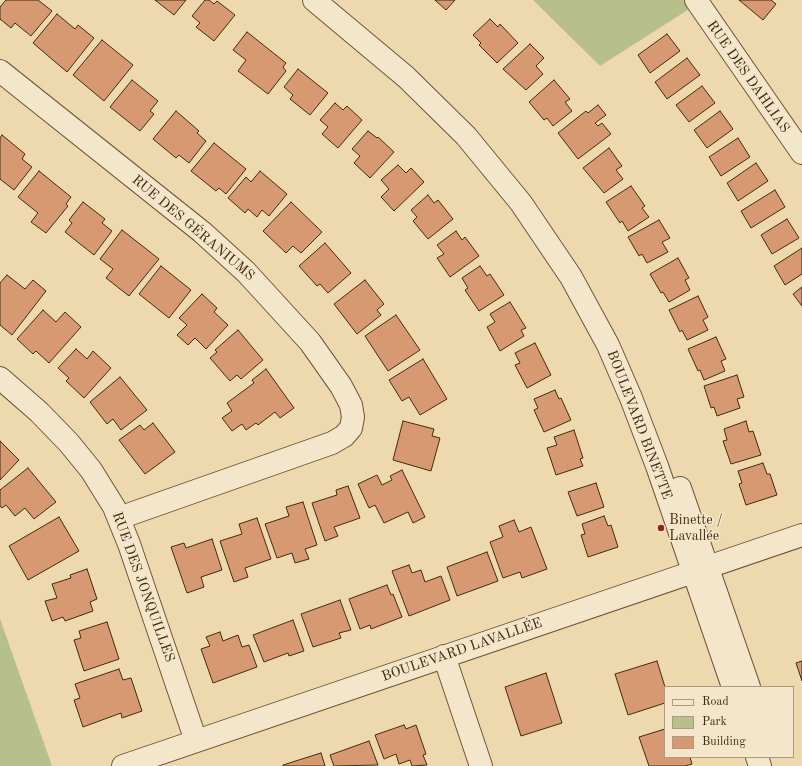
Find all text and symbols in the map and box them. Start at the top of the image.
street label: RUE DES DAHLIAS [703,18,793,136]
street label: RUE DES GÉRANIUMS [128,172,258,284]
street label: BOULEVARD BINETTE [603,348,675,502]
street label: RUE DES JONQUILLES [108,510,178,664]
place label: Binette / Lavallée [669,512,723,544]
marker: Binette / Lavallée [656,523,666,533]
street label: BOULEVARD LAVALLÉE [379,615,545,685]
legend [664,686,794,758]
text: Road [702,696,729,708]
text: Park [702,716,727,728]
text: Building [702,736,746,748]

